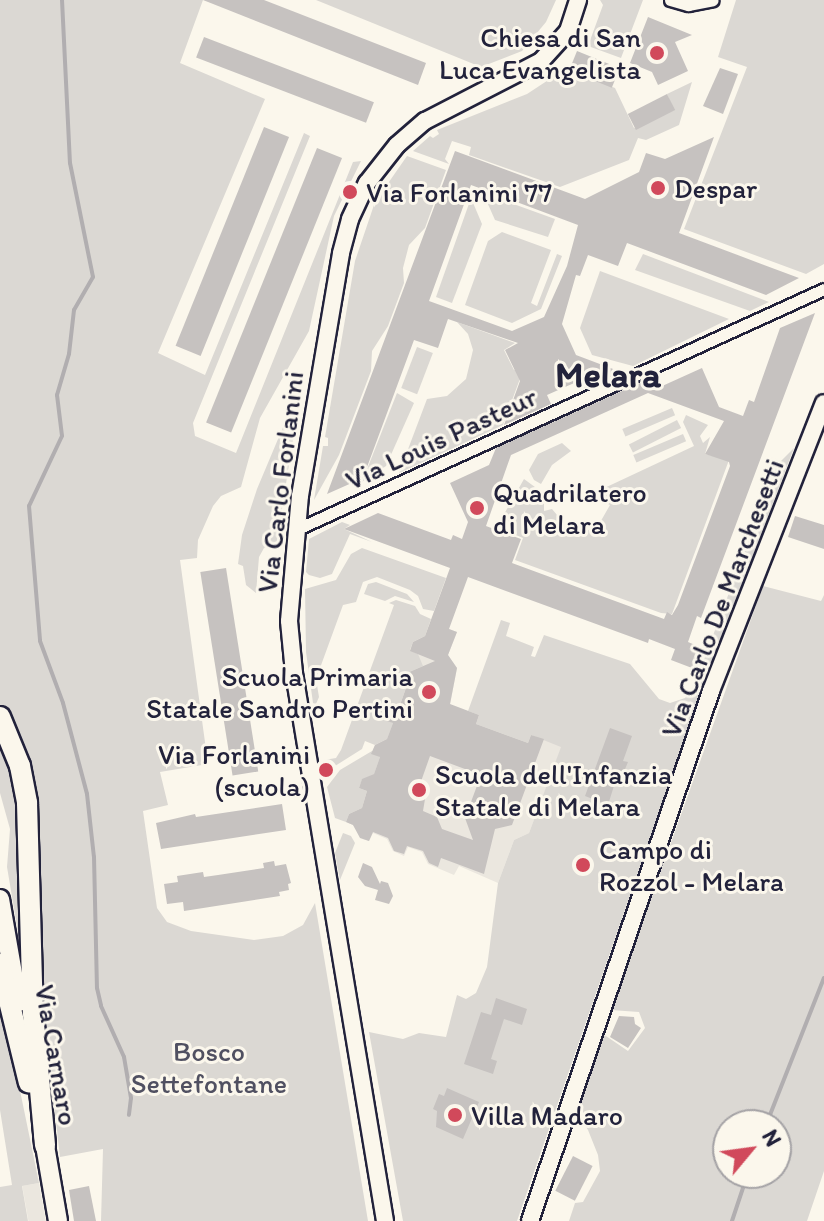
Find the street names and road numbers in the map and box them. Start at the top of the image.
street label: Via Carlo Forlanini [250,370,310,594]
street label: Via Louis Pasteur [341,379,541,497]
street label: Via Carlo De Marchesetti [653,454,791,742]
street label: Via Carnaro [28,982,86,1128]

